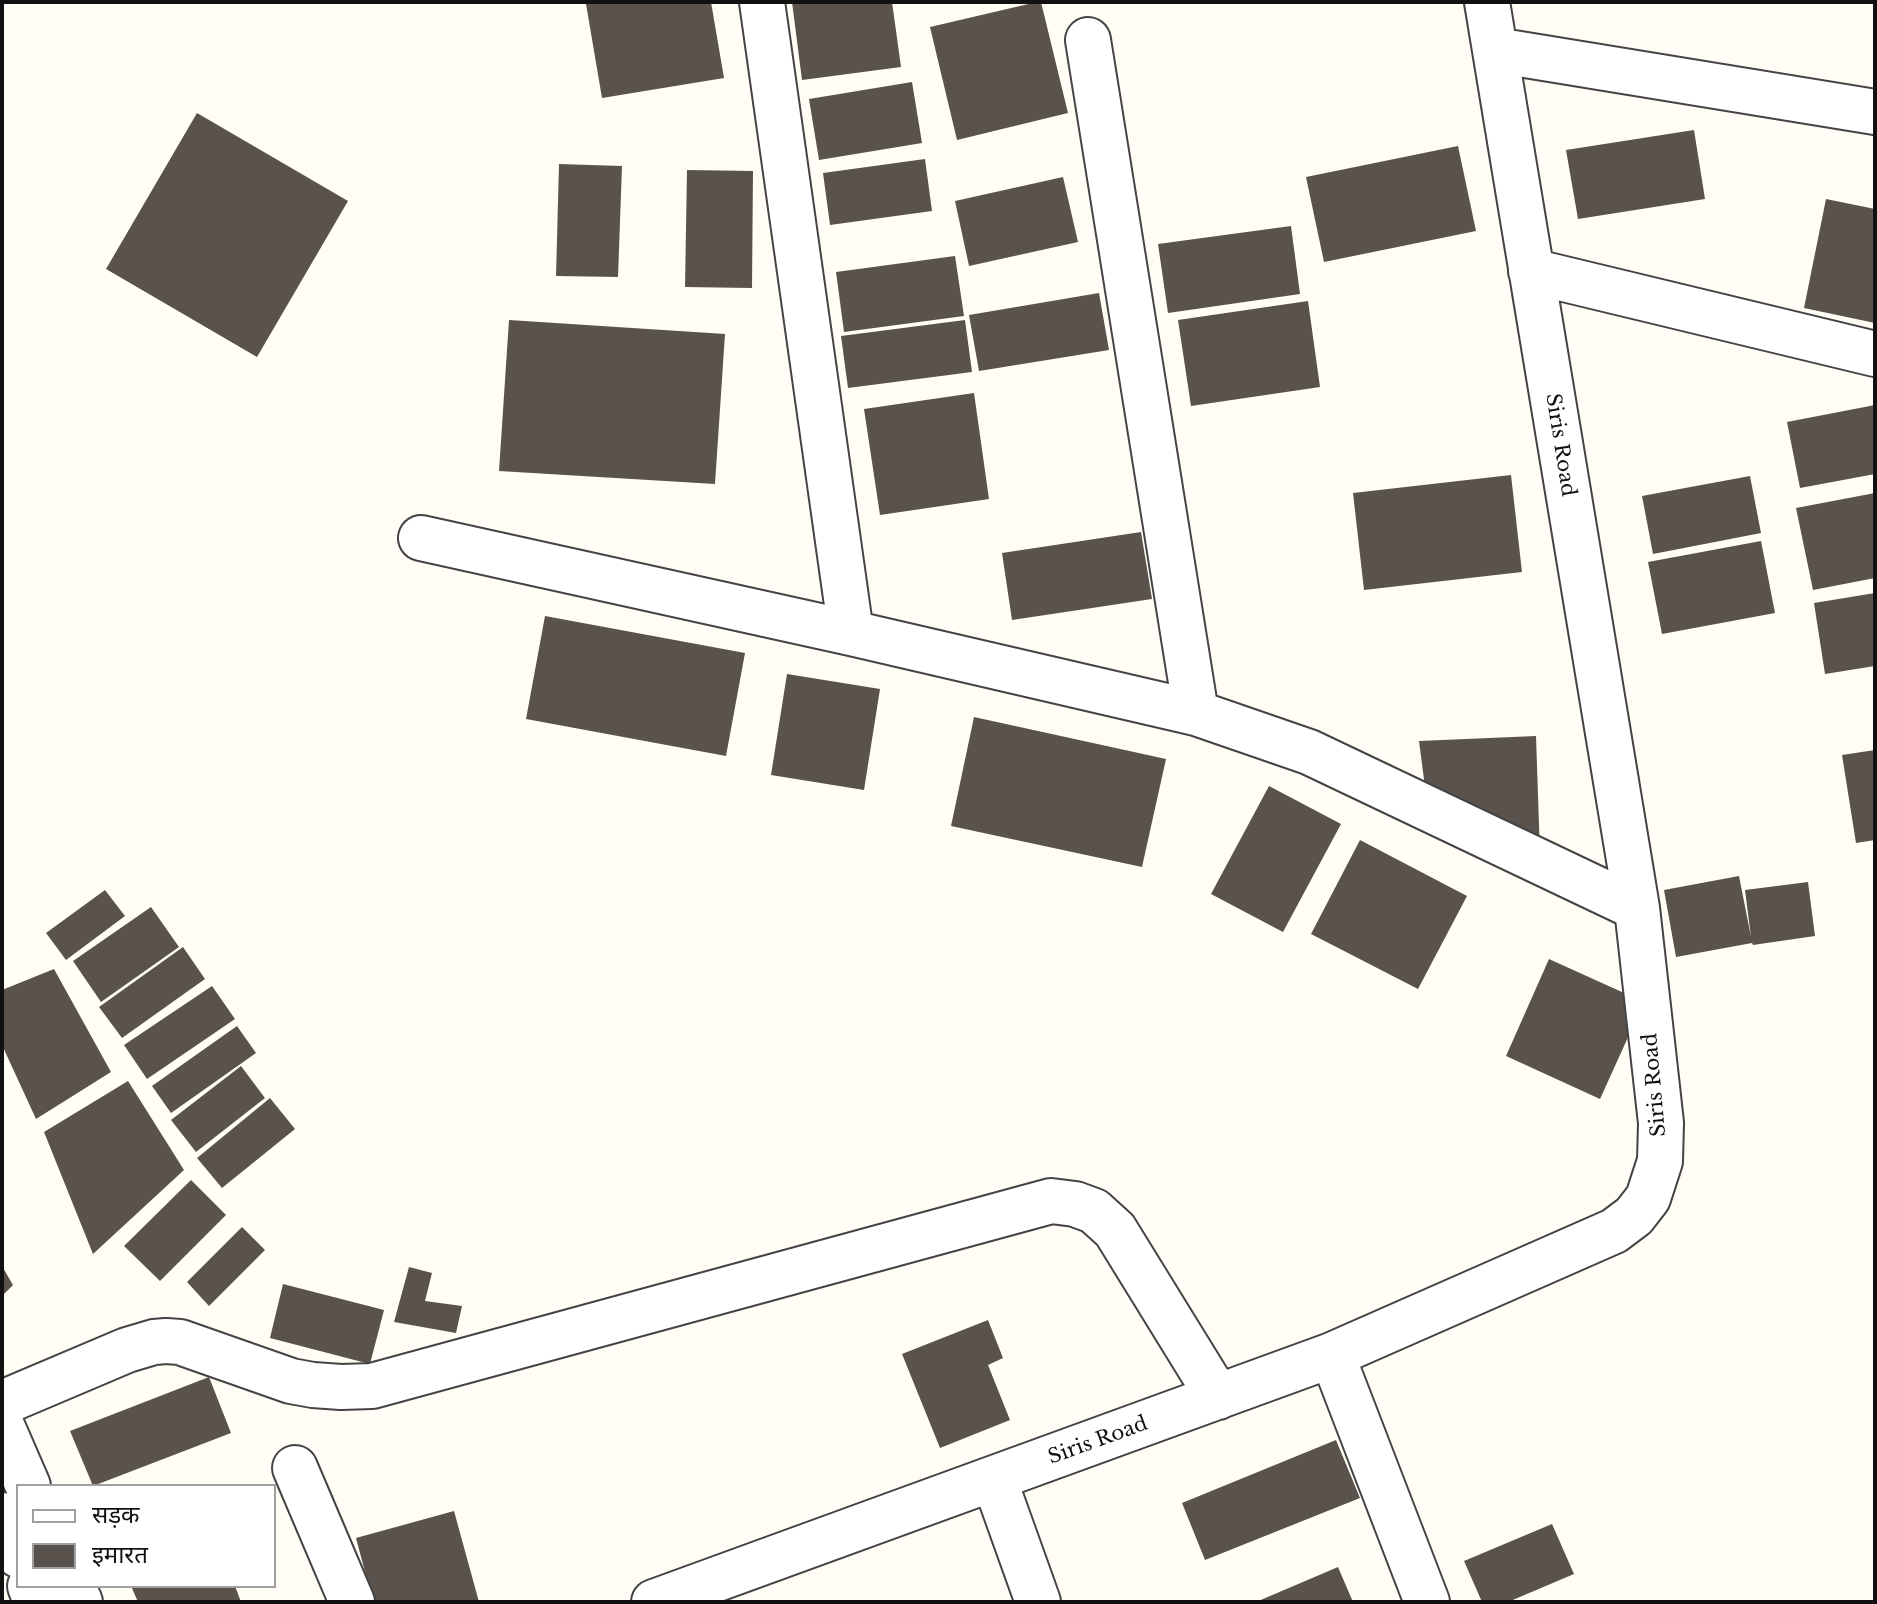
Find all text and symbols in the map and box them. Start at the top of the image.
street label: Siris Road [1540,392,1580,498]
street label: Siris Road [1639,1032,1671,1138]
street label: Siris Road [1045,1412,1151,1470]
legend [16,1484,276,1588]
text: सड़क [92,1500,140,1529]
text: इमारत [92,1540,148,1569]

